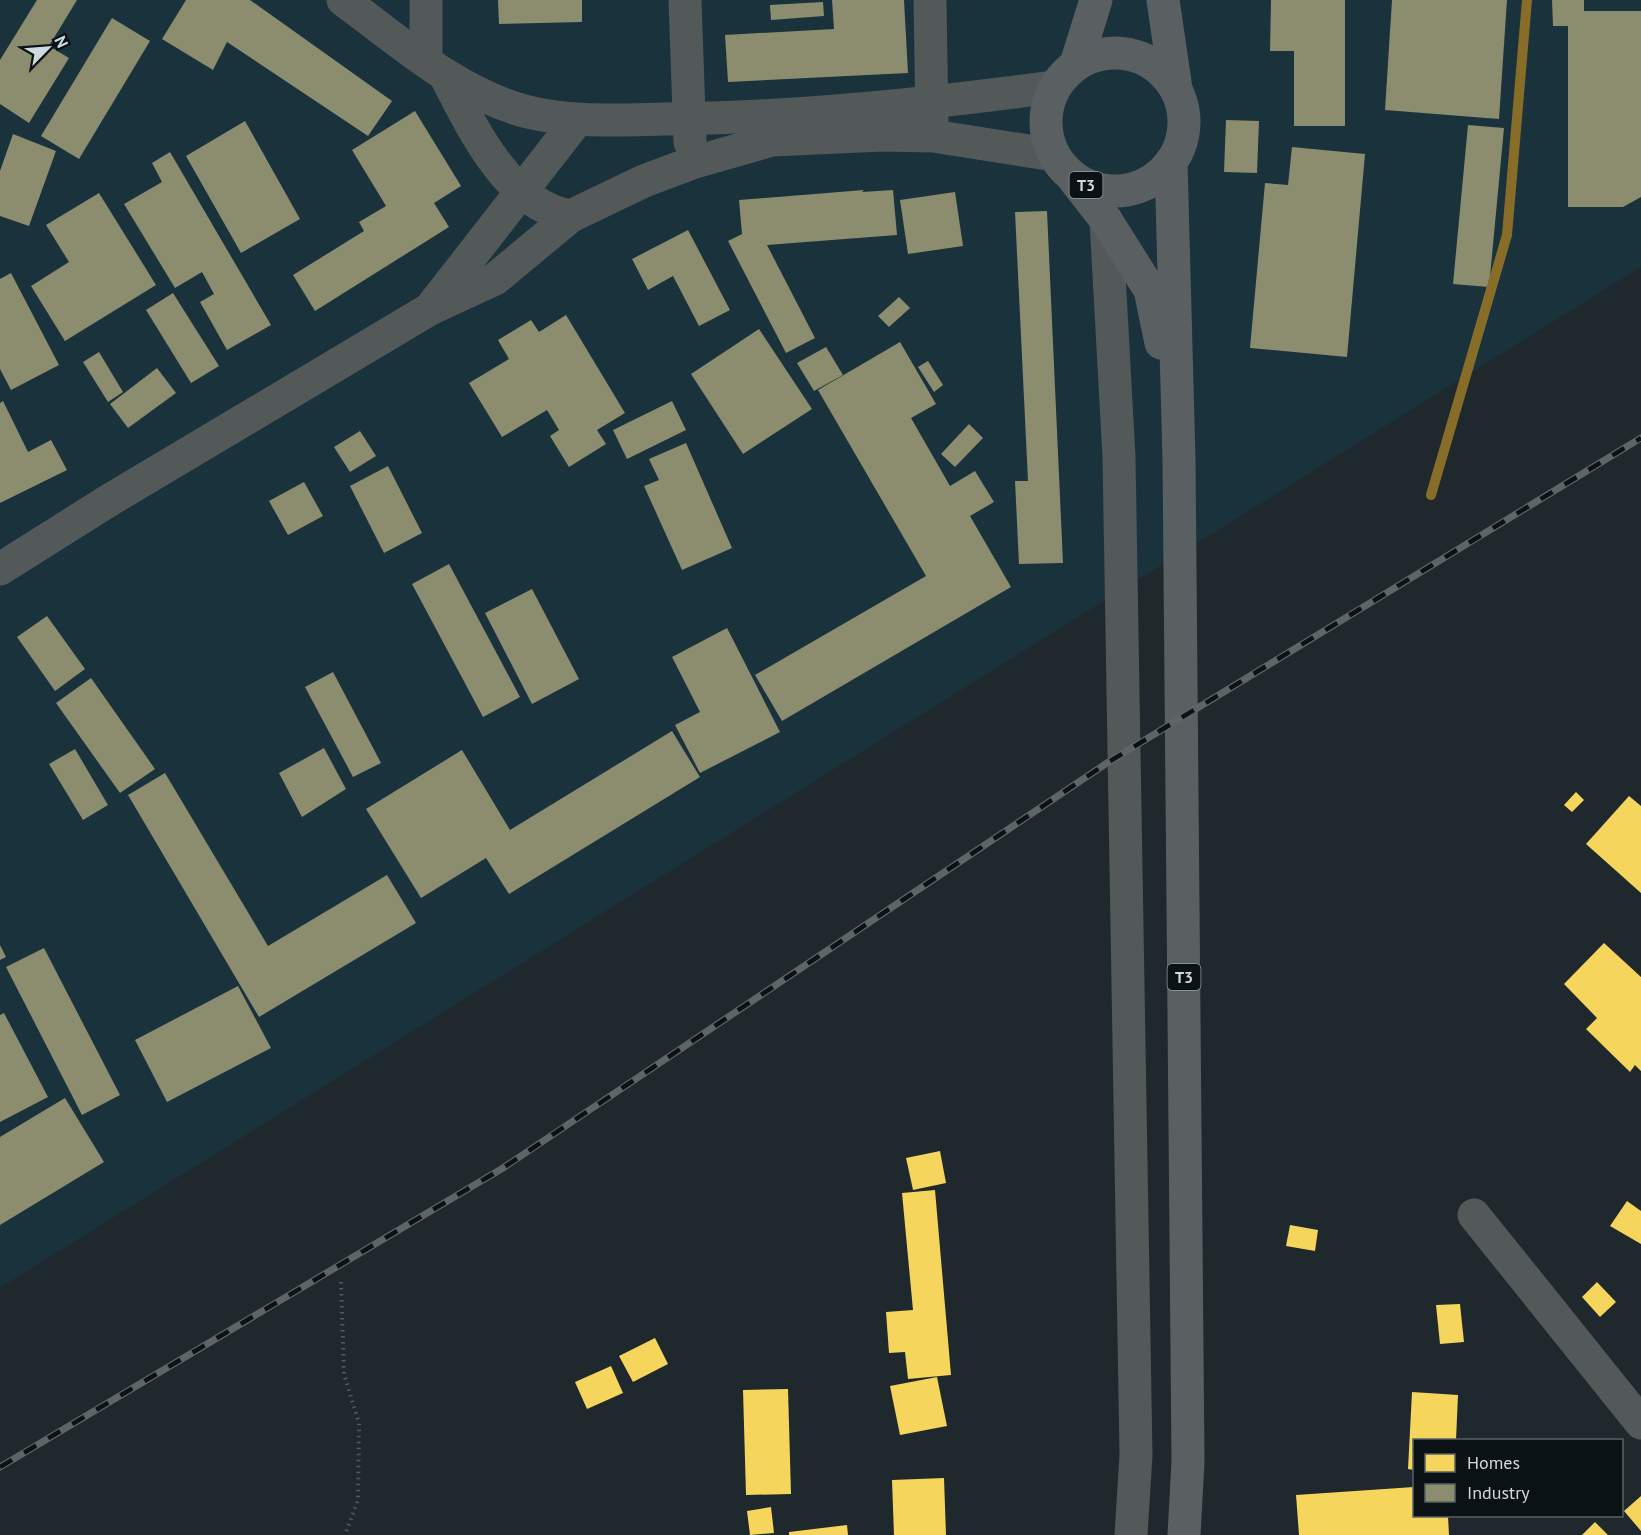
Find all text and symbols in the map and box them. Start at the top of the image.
north arrow [18,18,78,78]
text: N [50,33,73,51]
road number: T3 [1070,172,1102,198]
road number: T3 [1168,964,1200,990]
legend [1413,1439,1623,1517]
text: Homes [1467,1451,1520,1474]
text: Industry [1467,1481,1530,1504]

